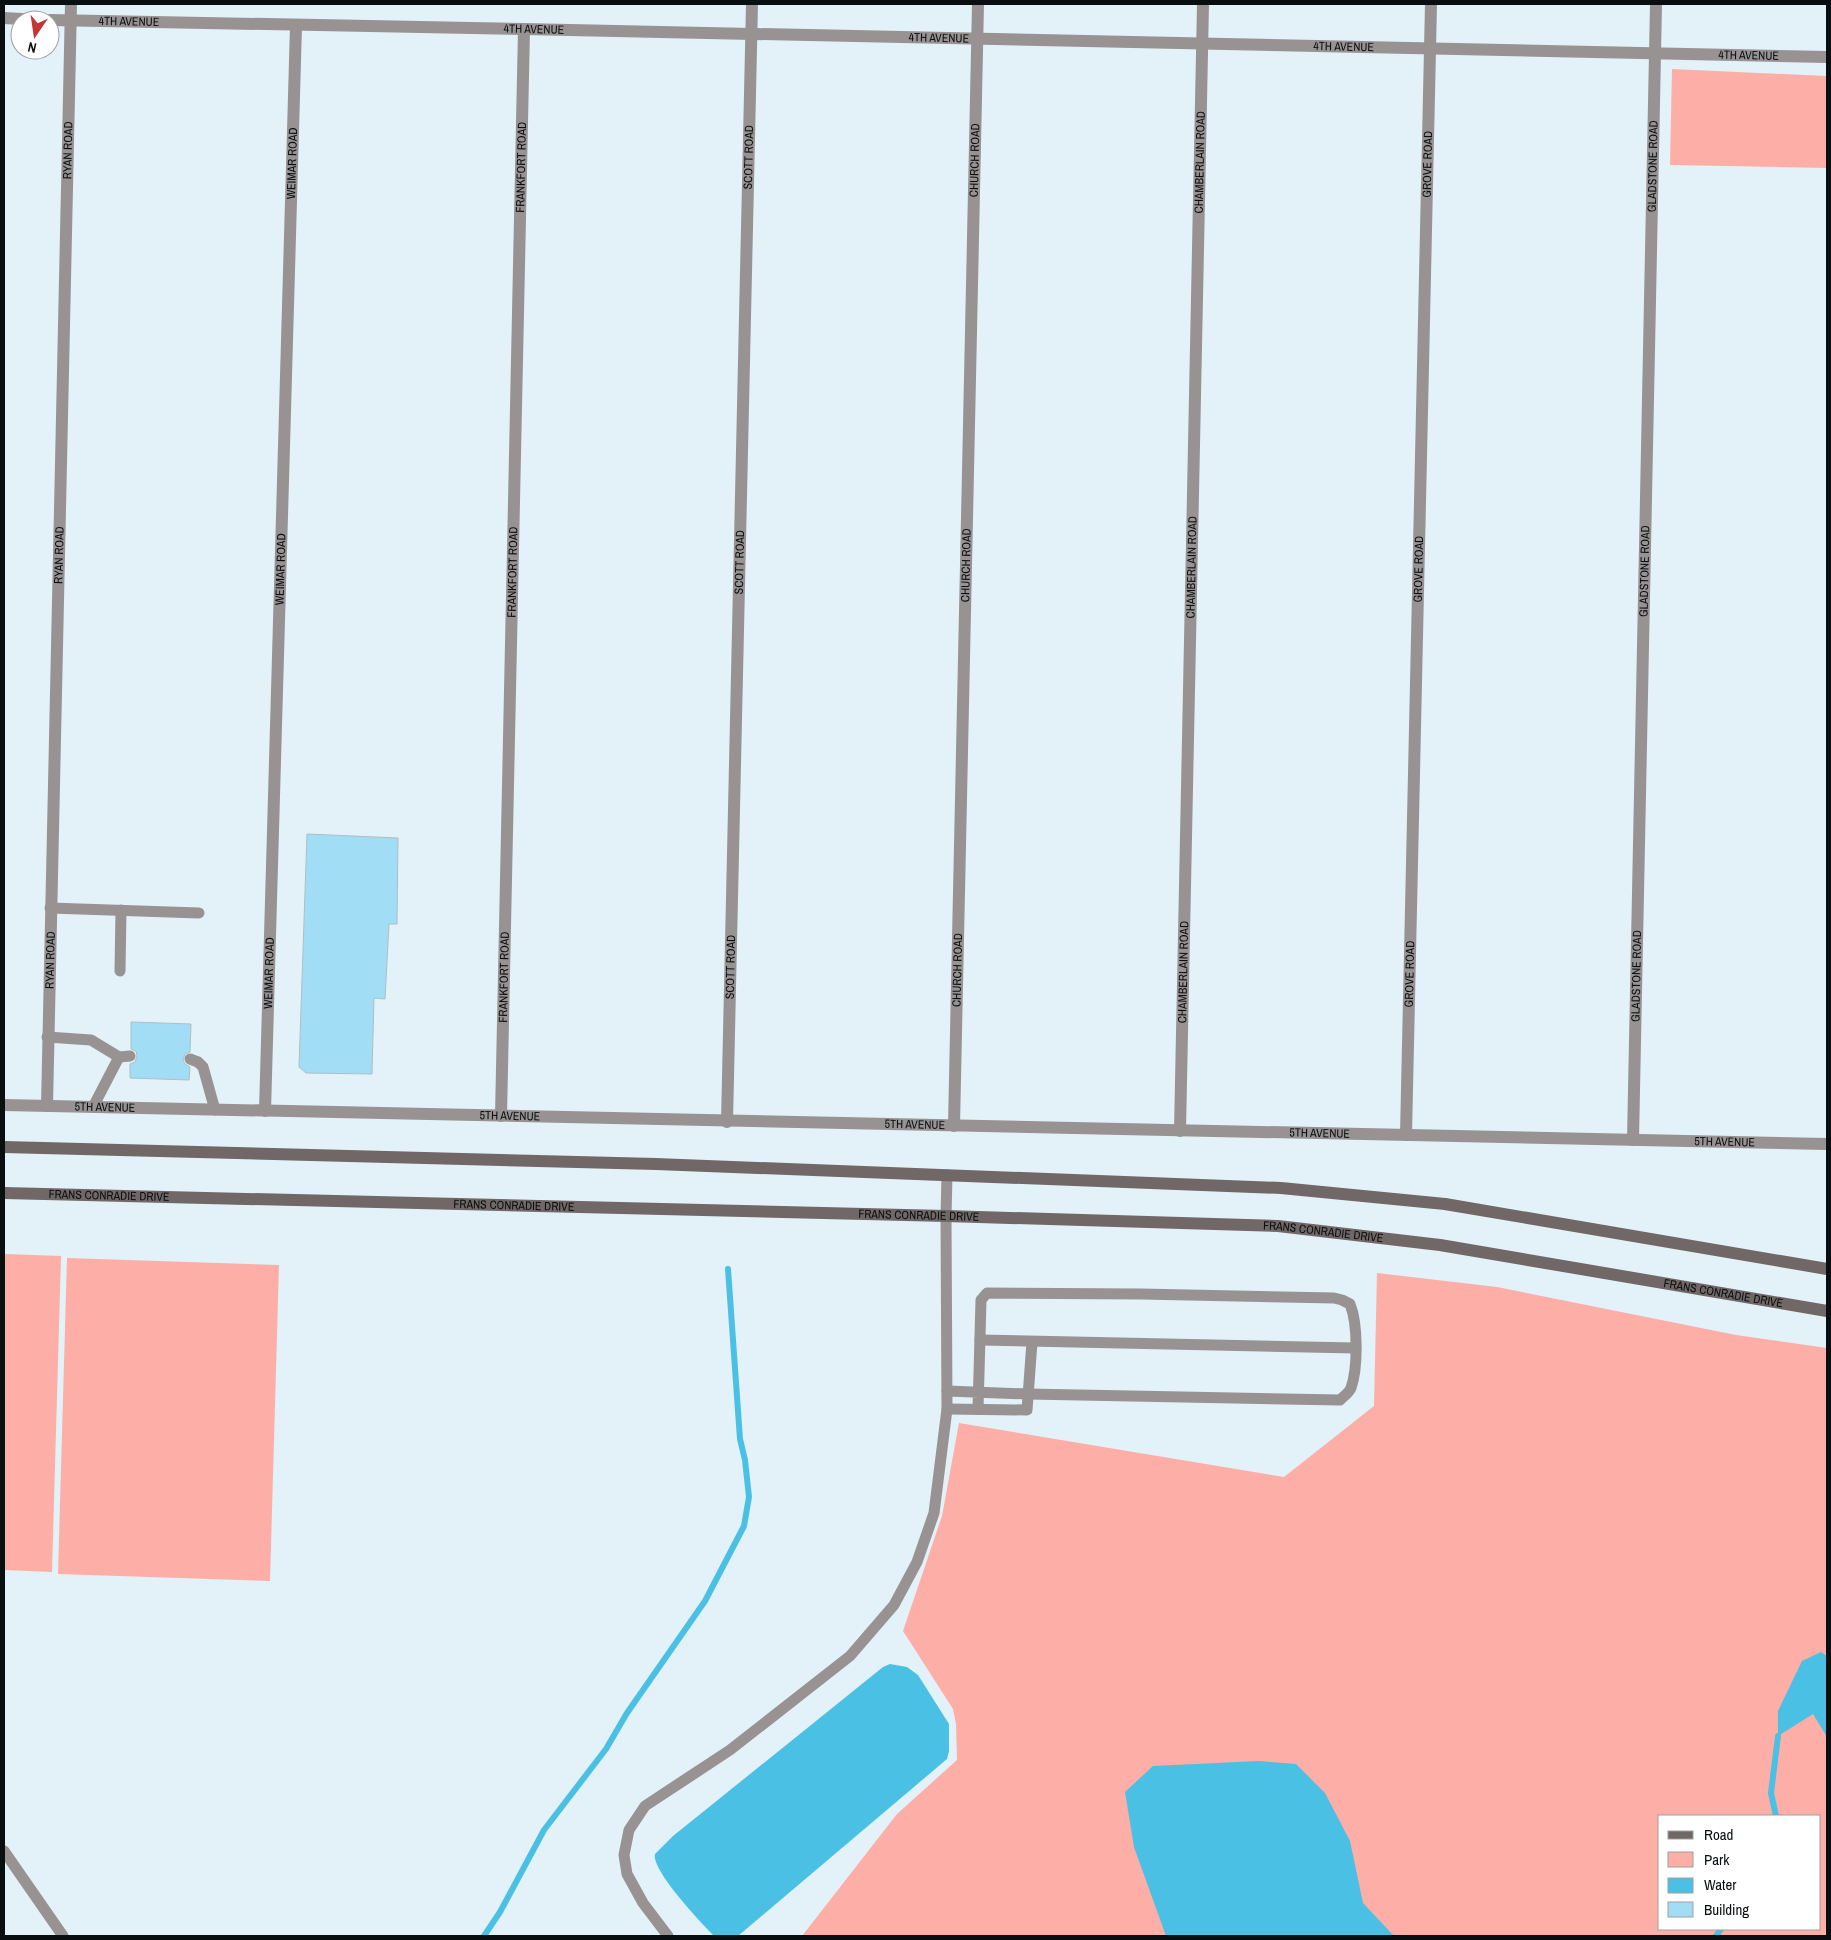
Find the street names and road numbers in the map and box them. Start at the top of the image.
street label: 4TH AVENUE [99,13,159,30]
street label: 4TH AVENUE [503,21,564,38]
street label: 4TH AVENUE [908,29,969,47]
street label: 4TH AVENUE [1313,38,1374,55]
street label: 4TH AVENUE [1718,47,1779,64]
street label: CHAMBERLAIN ROAD [1191,111,1209,214]
street label: GLADSTONE ROAD [1644,120,1662,212]
street label: RYAN ROAD [59,121,76,179]
street label: FRANKFORT ROAD [512,122,530,213]
street label: CHURCH ROAD [966,123,983,197]
street label: SCOTT ROAD [740,125,757,190]
street label: WEIMAR ROAD [283,127,301,199]
street label: GROVE ROAD [1419,131,1436,198]
street label: CHAMBERLAIN ROAD [1182,516,1201,618]
street label: GLADSTONE ROAD [1636,525,1653,617]
street label: RYAN ROAD [50,526,68,584]
street label: FRANKFORT ROAD [504,526,521,618]
street label: CHURCH ROAD [957,528,975,602]
street label: SCOTT ROAD [731,530,748,595]
street label: WEIMAR ROAD [271,533,290,605]
street label: GROVE ROAD [1410,536,1427,603]
street label: CHAMBERLAIN ROAD [1174,921,1192,1023]
street label: GLADSTONE ROAD [1627,930,1645,1022]
street label: RYAN ROAD [42,931,59,989]
street label: FRANKFORT ROAD [495,931,513,1023]
street label: CHURCH ROAD [949,933,966,1007]
street label: SCOTT ROAD [722,935,739,999]
street label: WEIMAR ROAD [260,937,278,1009]
street label: GROVE ROAD [1401,940,1418,1008]
street label: 5TH AVENUE [75,1099,135,1116]
street label: 5TH AVENUE [479,1107,540,1124]
street label: 5TH AVENUE [884,1116,945,1133]
street label: 5TH AVENUE [1289,1125,1350,1142]
street label: 5TH AVENUE [1694,1133,1755,1150]
street label: FRANS CONRADIE DRIVE [48,1186,170,1205]
street label: FRANS CONRADIE DRIVE [453,1196,575,1215]
street label: FRANS CONRADIE DRIVE [858,1206,979,1225]
street label: FRANS CONRADIE DRIVE [1263,1218,1384,1246]
street label: FRANS CONRADIE DRIVE [1662,1275,1784,1311]

